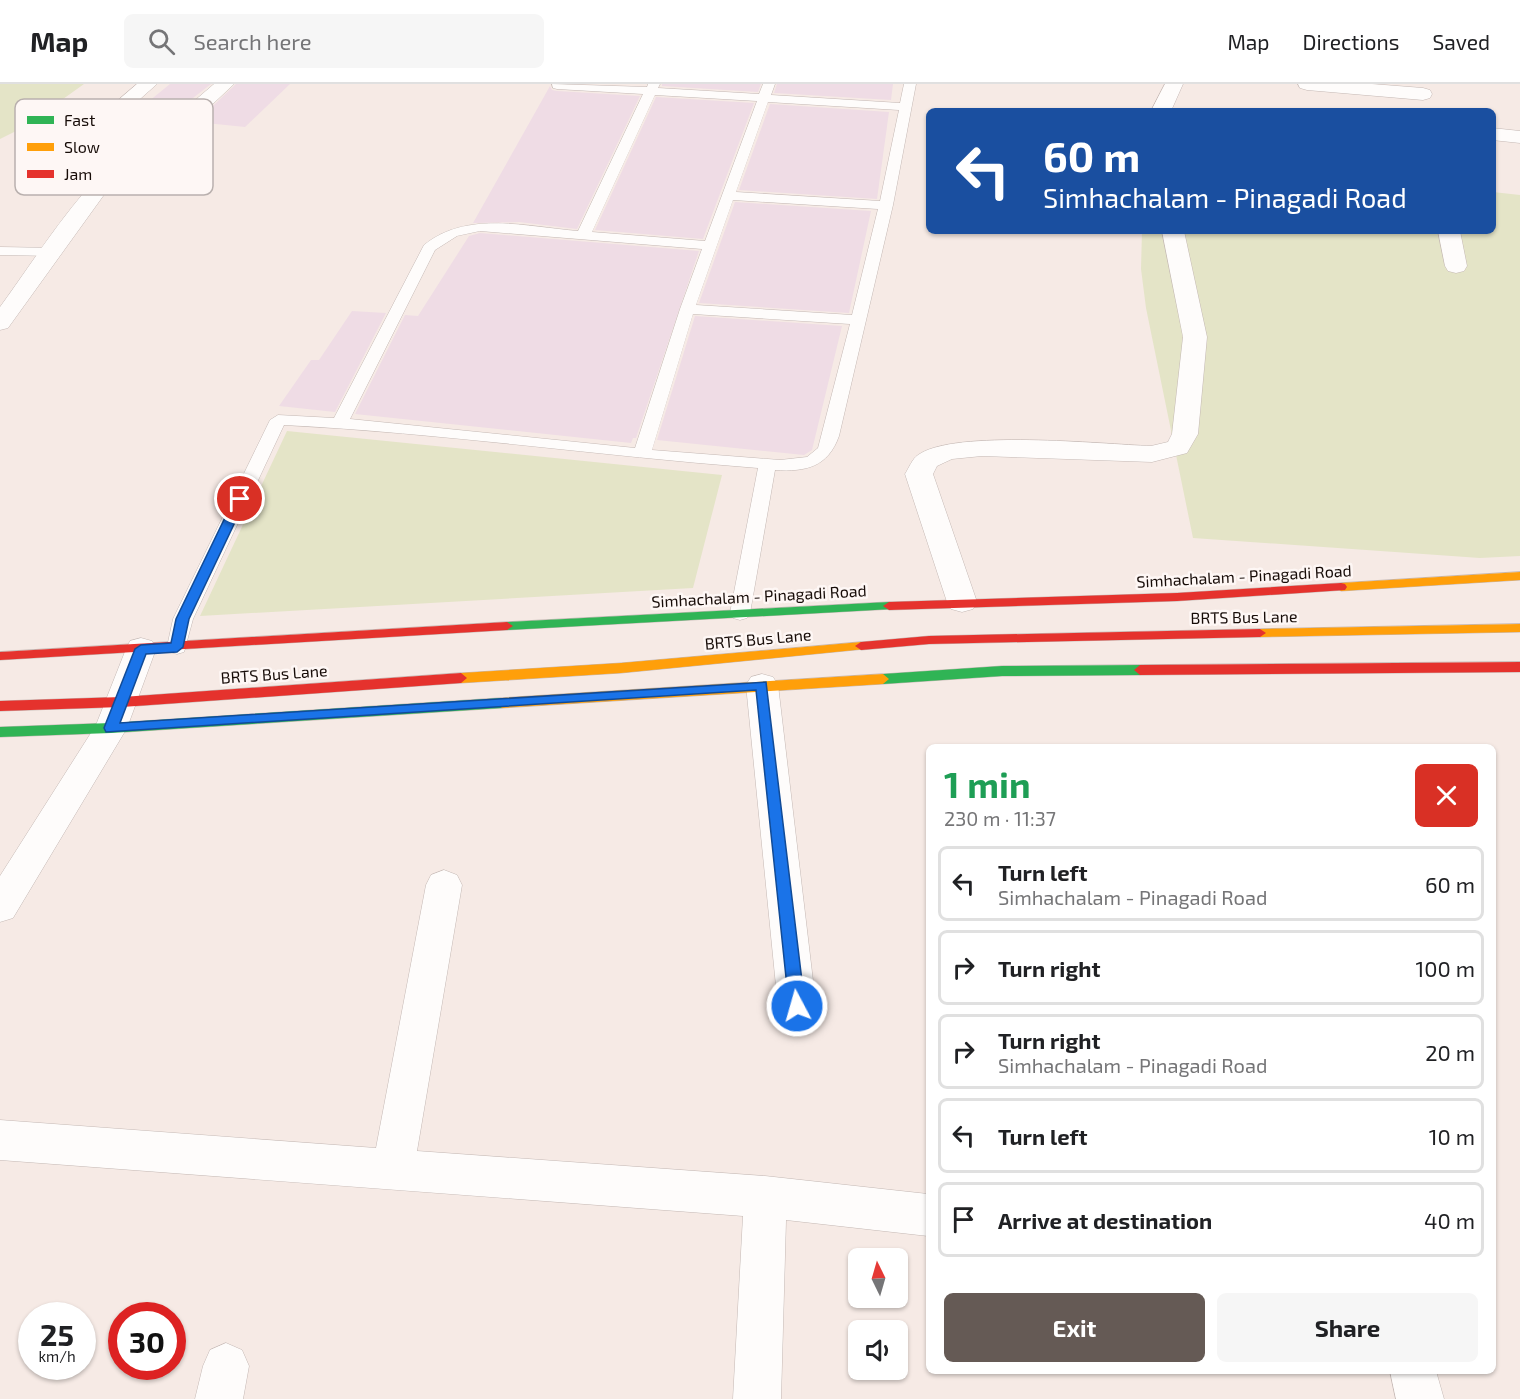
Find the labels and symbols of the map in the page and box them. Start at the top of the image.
legend [15,99,213,195]
text: Fast [64,110,95,129]
text: Slow [64,137,100,156]
text: Jam [64,164,92,183]
pin [214,473,265,524]
street label: Simhachalam - Pinagadi Road [1136,560,1352,591]
street label: Simhachalam - Pinagadi Road [651,580,867,611]
street label: BRTS Bus Lane [1190,606,1298,627]
street label: BRTS Bus Lane [704,624,812,653]
street label: BRTS Bus Lane [220,660,328,687]
position arrow [765,974,829,1038]
north arrow [848,1248,908,1308]
speed limit sign: 30 [108,1302,186,1380]

